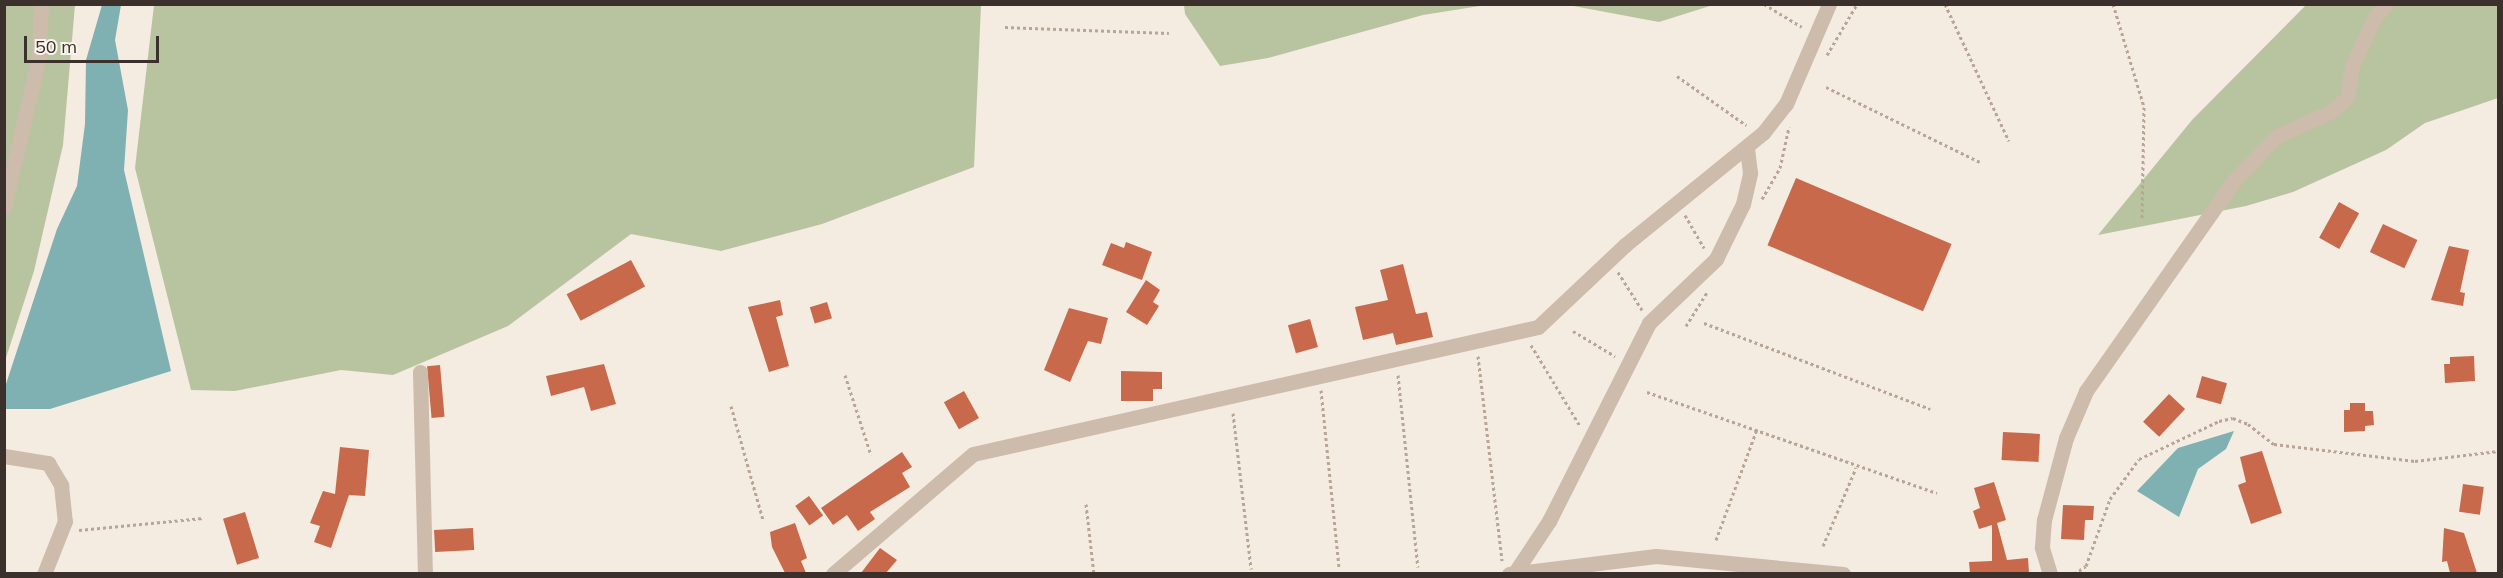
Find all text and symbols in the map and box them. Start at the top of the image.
scale bar [27,24,162,62]
text: 50 m [35,35,77,58]

